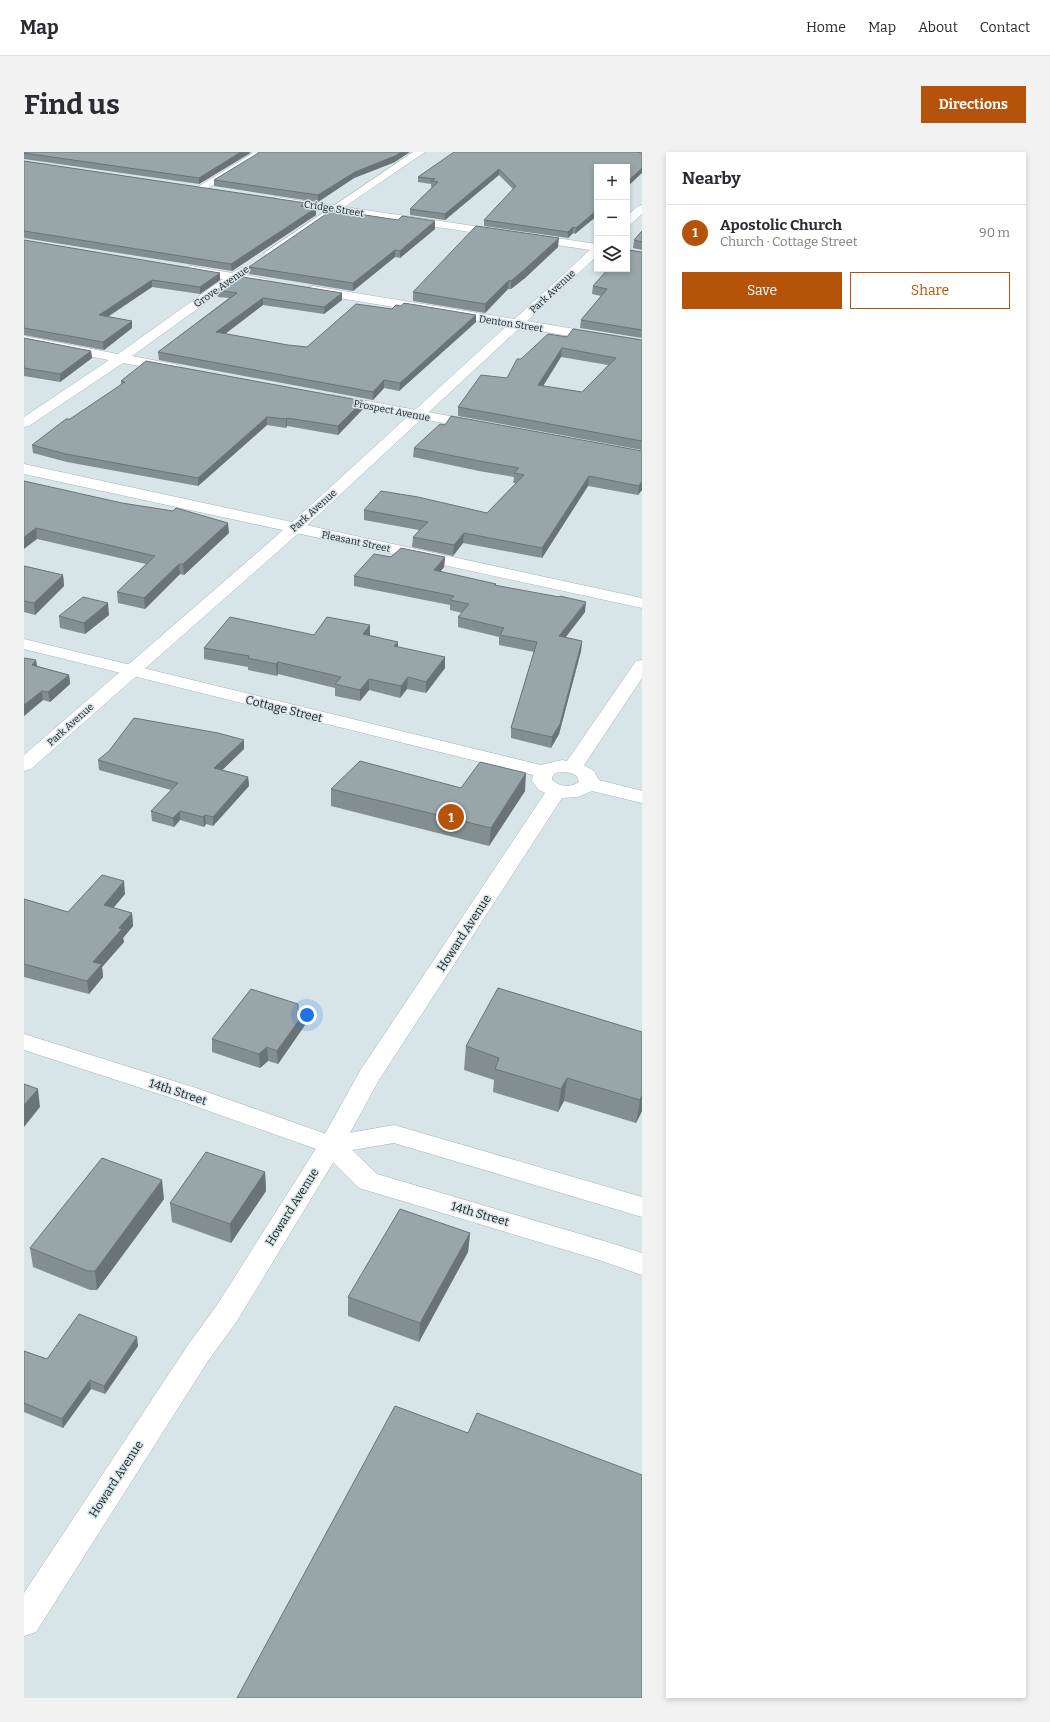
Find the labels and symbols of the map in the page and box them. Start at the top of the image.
street label: Cridge Street [303,198,365,220]
street label: Grove Avenue [192,263,252,310]
street label: Park Avenue [527,267,578,316]
street label: Denton Street [478,313,544,335]
street label: Prospect Avenue [352,398,431,424]
street label: Park Avenue [288,487,339,535]
street label: Pleasant Street [320,529,392,555]
street label: Cottage Street [244,693,325,725]
street label: Park Avenue [45,701,96,749]
pin: 1 [438,802,464,832]
street label: Howard Avenue [434,892,494,974]
your location [297,1005,317,1025]
street label: 14th Street [147,1076,209,1108]
street label: Howard Avenue [263,1166,321,1248]
street label: 14th Street [449,1199,511,1229]
street label: Howard Avenue [86,1438,146,1520]

